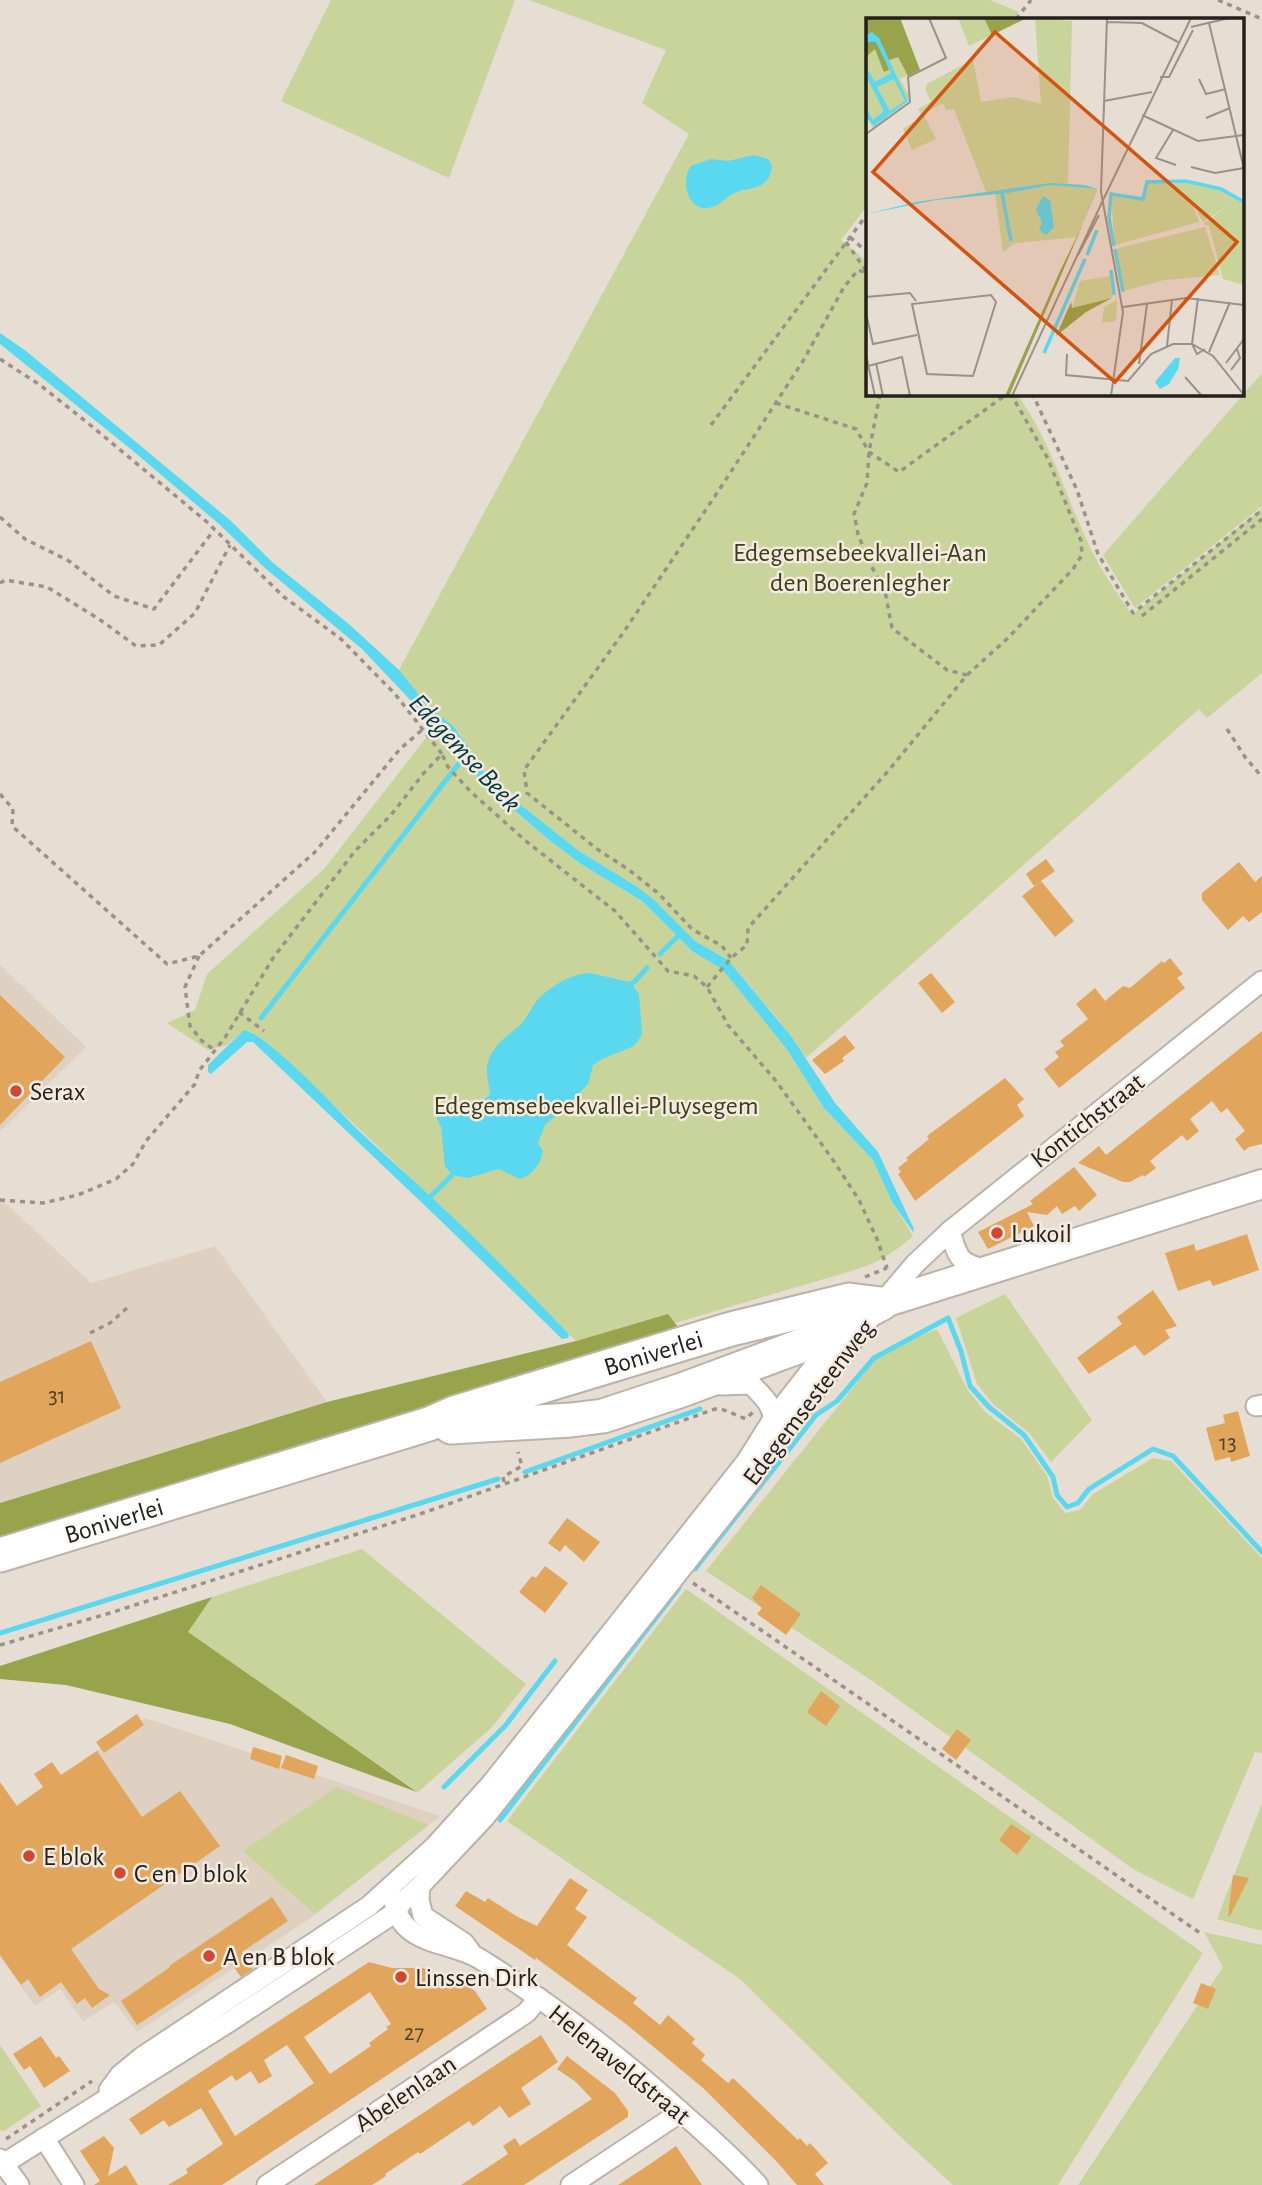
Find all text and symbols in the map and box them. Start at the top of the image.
inset map [866,18,1244,396]
park label: Edegemsebeekvallei-Aan den Boerenlegher [733,540,987,596]
water label: Edegemse Beek [403,689,526,818]
street label: Kontichstraat [1026,1069,1149,1173]
place label: Serax [30,1079,85,1105]
marker: Serax [8,1083,24,1099]
park label: Edegemsebeekvallei-Pluysegem [434,1093,758,1119]
place label: Lukoil [1011,1221,1072,1247]
marker: Lukoil [989,1225,1005,1241]
street label: Edegemsesteenweg [738,1315,880,1490]
street label: Boniverlei [601,1326,706,1381]
house number: 31 [48,1385,66,1408]
house number: 13 [1219,1432,1237,1455]
street label: Boniverlei [62,1494,167,1548]
place label: E blok [43,1844,104,1870]
marker: E blok [21,1848,37,1864]
place label: C en D blok [134,1861,247,1887]
marker: C en D blok [112,1865,128,1881]
place label: A en B blok [223,1944,335,1970]
marker: A en B blok [201,1948,217,1964]
place label: Linssen Dirk [415,1965,538,1991]
marker: Linssen Dirk [393,1969,409,1985]
street label: Helenaveldstraat [544,2000,695,2130]
house number: 27 [404,2022,424,2045]
street label: Abelenlaan [350,2051,461,2137]

